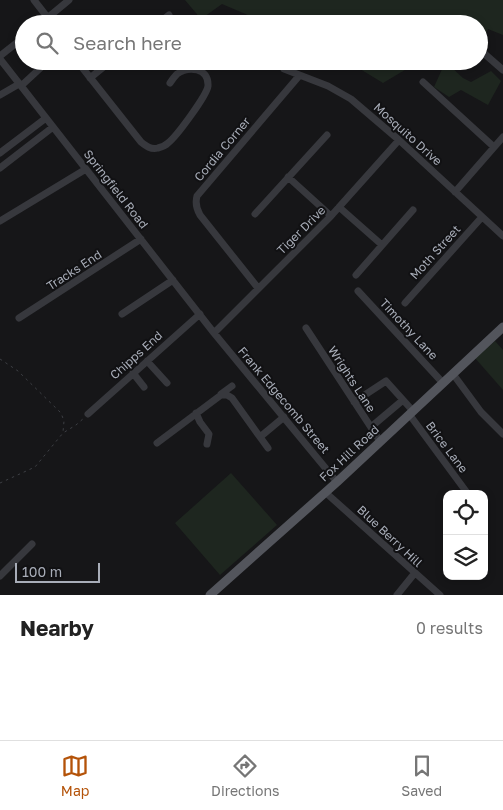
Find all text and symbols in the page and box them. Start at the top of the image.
search box [15,15,488,70]
icon: search [33,29,61,57]
text: Search here [73,31,182,54]
street label: Mosquito Drive [371,99,445,169]
street label: Cordia Corner [191,114,253,184]
street label: Springfield Road [81,147,151,231]
street label: Tiger Drive [274,203,328,257]
street label: Moth Street [407,221,464,282]
street label: Tracks End [44,247,104,293]
street label: Timothy Lane [377,295,441,363]
street label: Chipps End [107,328,165,382]
street label: Wrights Lane [325,343,379,415]
street label: Frank Edgecomb Street [235,344,333,457]
street label: Brice Lane [423,418,471,476]
street label: Fox Hill Road [316,422,382,484]
map controls [443,490,488,580]
button: locate [443,490,488,535]
street label: Blue Berry Hill [354,502,426,570]
button: layers [443,535,488,580]
scale bar [15,560,100,583]
text: 100 m [22,563,62,580]
text: Nearby [20,615,94,641]
text: 0 results [416,618,483,638]
tab: Map [61,752,89,799]
tab: Directions [211,752,280,799]
tab: Saved [401,752,442,799]

